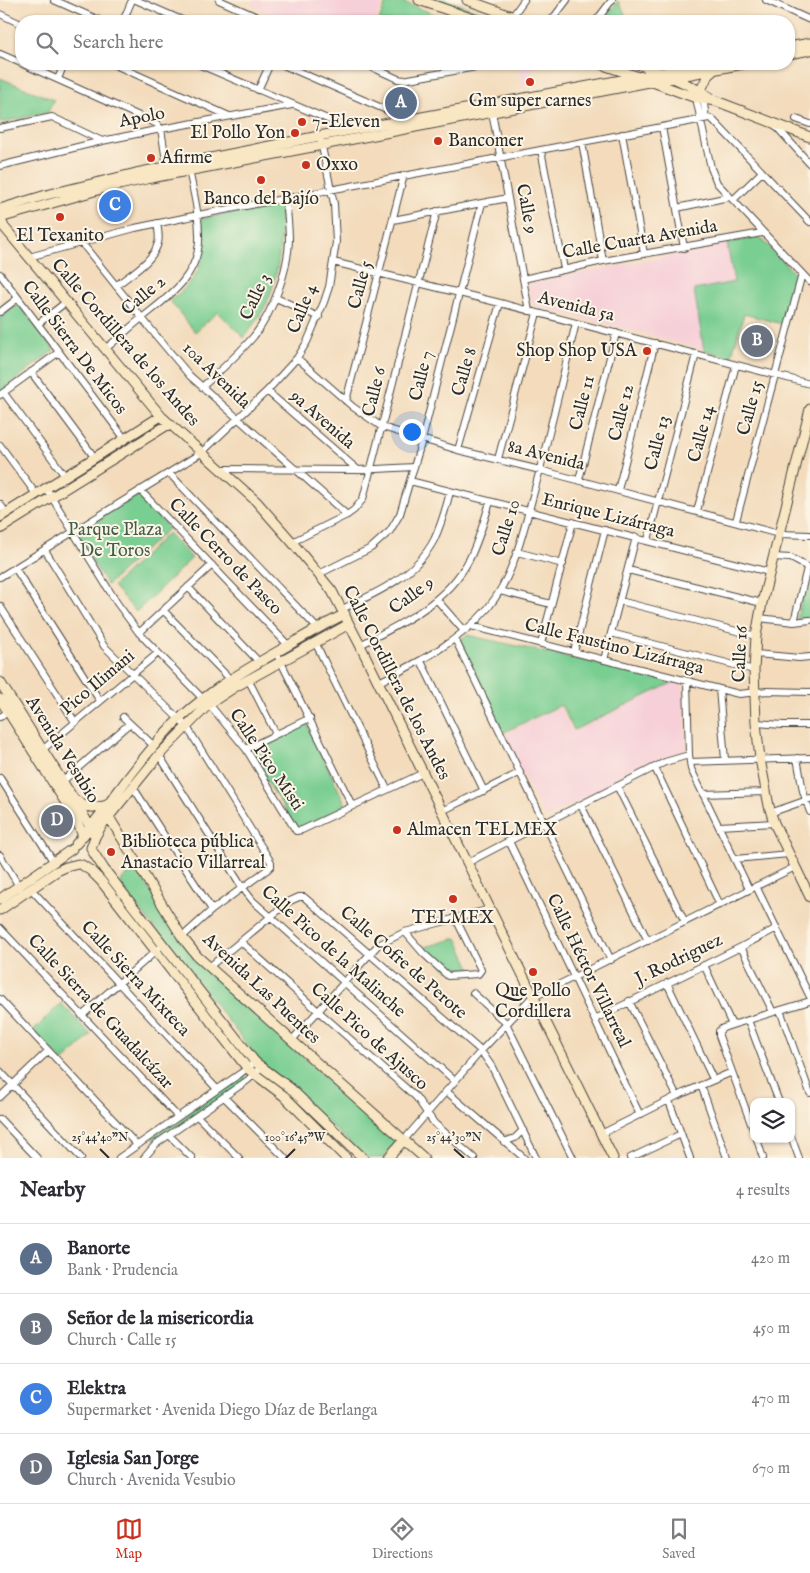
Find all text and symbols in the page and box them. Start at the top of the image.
search box [15,15,795,70]
icon: search [33,29,61,57]
text: Search here [73,31,164,55]
marker: Gm super carnes [524,76,536,88]
pin: A [385,84,417,122]
place label: Gm super carnes [469,90,591,113]
street label: Apolo [116,102,167,134]
place label: 7-Eleven [312,111,381,134]
marker: 7-Eleven [296,116,308,128]
place label: El Pollo Yon [190,122,285,145]
marker: El Pollo Yon [289,127,301,139]
place label: Bancomer [448,130,524,153]
marker: Bancomer [432,135,444,147]
place label: Afirme [160,147,212,170]
marker: Afirme [145,152,157,164]
place label: Oxxo [316,154,358,177]
marker: Oxxo [300,159,312,171]
marker: Banco del Bajío [255,174,267,186]
street label: Calle 9 [510,182,542,236]
pin: C [99,187,131,225]
place label: Banco del Bajío [203,188,319,211]
marker: El Texanito [54,211,66,223]
street label: Calle Cuarta Avenida [561,215,719,265]
place label: El Texanito [16,225,104,248]
street label: Calle Cordillera de los Andes [46,254,204,432]
street label: Calle 5 [344,258,379,312]
street label: Calle 3 [235,270,277,324]
street label: Calle 2 [117,271,171,321]
street label: Calle Sierra De Micos [16,276,132,420]
street label: Calle 4 [283,281,323,337]
street label: Avenida 5a [534,286,617,328]
pin: B [741,322,773,360]
street label: 10a Avenida [177,338,255,415]
place label: Shop Shop USA [516,340,638,363]
street label: Calle 8 [447,345,483,399]
marker: Shop Shop USA [641,345,653,357]
street label: Calle 7 [405,348,439,404]
street label: Calle 6 [358,364,392,419]
street label: Calle 11 [565,373,601,433]
street label: Calle 15 [733,378,769,438]
street label: Calle 12 [604,382,640,444]
street label: 9a Avenida [284,385,360,455]
street label: Calle 14 [683,403,721,465]
street label: Calle 13 [640,413,676,473]
your location [399,419,425,445]
street label: 8a Avenida [505,435,587,477]
street label: Enrique Lizárraga [539,488,677,544]
street label: Calle Cerro de Pasco [163,494,287,621]
street label: Calle 10 [488,497,526,559]
park label: Parque Plaza De Toros [68,519,162,563]
street label: Calle 9 [385,572,439,620]
street label: Calle Cordillera de los Andes [337,582,455,784]
street label: Calle Faustino Lizárraga [522,614,706,680]
street label: Calle 16 [728,625,754,683]
street label: Pico Ilimani [56,645,140,721]
street label: Avenida Vesubio [19,691,104,808]
street label: Calle Pico Misti [223,705,309,816]
pin: D [41,802,73,840]
place label: Almacen TELMEX [406,819,558,842]
marker: Almacen TELMEX [391,824,403,836]
place label: Biblioteca pública Anastacio Villarreal [120,831,265,875]
marker: Biblioteca pública Anastacio Villarreal [105,846,117,858]
street label: Calle Pico de la Malinche [256,881,410,1023]
street label: Calle Héctor Villarreal [541,890,635,1052]
marker: TELMEX [447,893,459,905]
street label: Calle Cofre de Perote [335,901,471,1025]
place label: TELMEX [412,907,495,930]
street label: Calle Sierra Mixteca [75,916,195,1042]
street label: Avenida Las Puentes [197,928,325,1049]
street label: J. Rodriguez [630,929,727,992]
street label: Calle Sierra de Guadalcázar [22,930,178,1095]
marker: Que Pollo Cordillera [527,966,539,978]
street label: Calle Pico de Ajusco [305,978,433,1096]
place label: Que Pollo Cordillera [495,980,571,1024]
map controls [750,1098,795,1143]
button: layers [750,1098,795,1143]
text: 25°44'40"N [72,1130,129,1145]
text: 100°16'45"W [265,1130,326,1145]
text: 25°44'30"N [426,1130,482,1145]
text: Nearby [20,1177,85,1204]
text: 4 results [736,1181,790,1201]
text: Banorte [67,1237,130,1261]
text: A [31,1249,41,1269]
text: 420 m [751,1249,790,1269]
text: Bank · Prudencia [67,1261,178,1281]
text: Señor de la misericordia [67,1307,253,1331]
text: B [31,1319,41,1339]
text: 450 m [753,1319,790,1339]
text: Church · Calle 15 [67,1331,177,1351]
text: Elektra [67,1377,126,1401]
text: C [30,1389,42,1409]
text: 470 m [751,1389,790,1409]
text: Supermarket · Avenida Diego Díaz de Berlanga [67,1401,377,1421]
text: Iglesia San Jorge [67,1447,199,1471]
text: D [30,1459,42,1479]
text: 670 m [752,1459,790,1479]
text: Church · Avenida Vesubio [67,1471,236,1491]
tab: Map [115,1515,143,1563]
tab: Directions [372,1515,433,1563]
tab: Saved [662,1515,695,1563]

